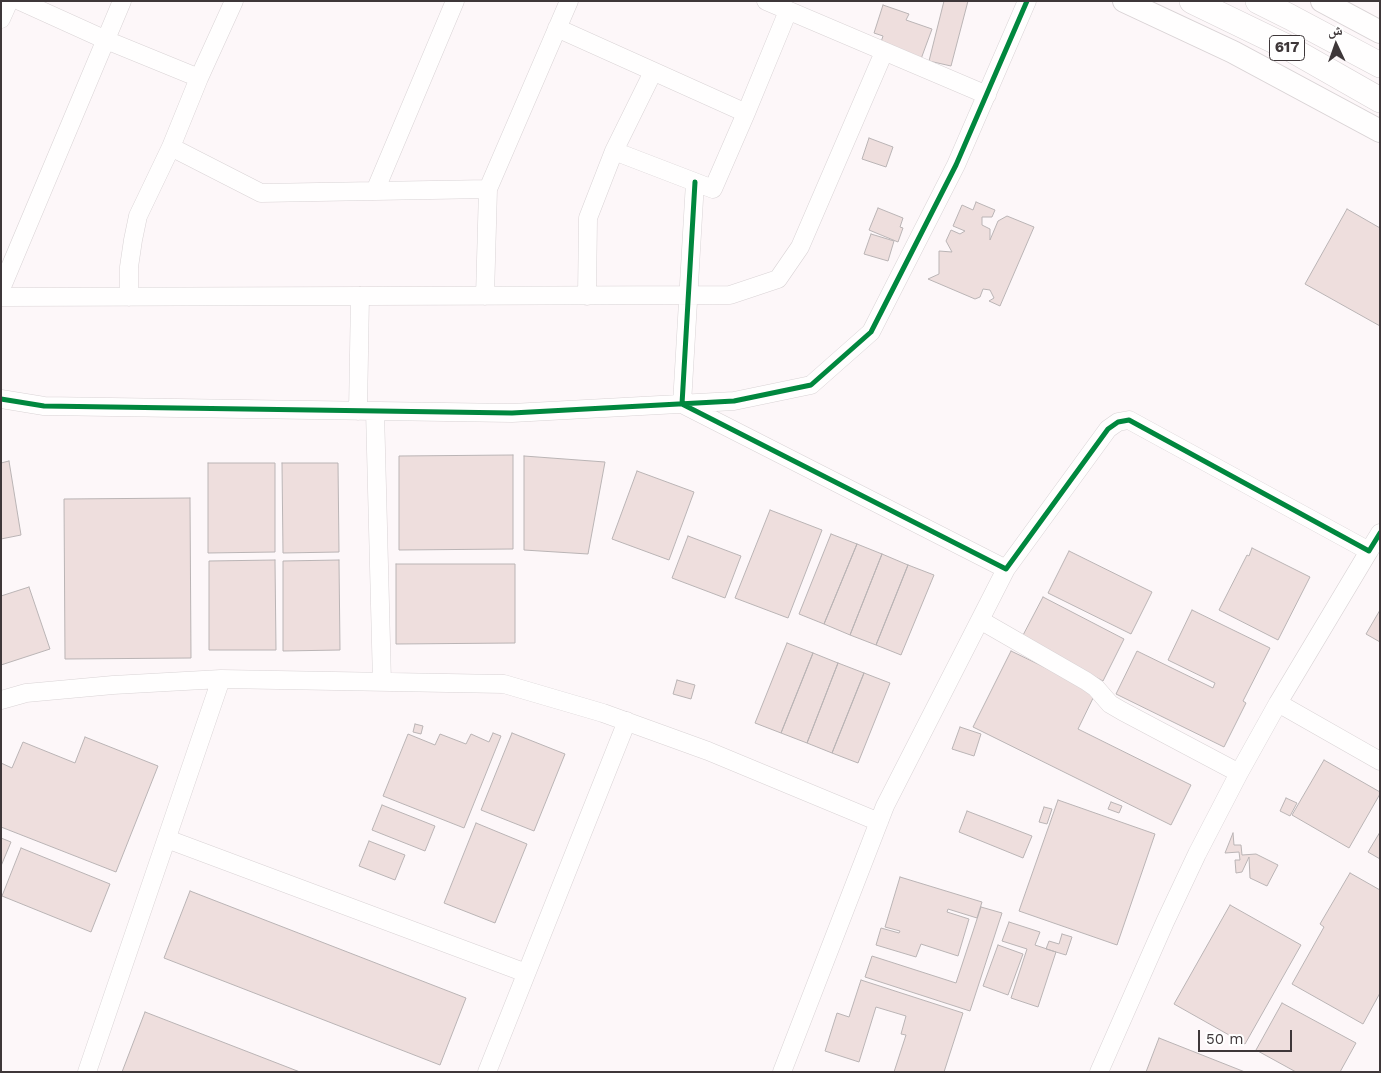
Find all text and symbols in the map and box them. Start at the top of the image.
north arrow [1311,20,1361,70]
text: ش [1327,22,1343,38]
road number: 617 [1270,36,1304,60]
scale bar [1201,1020,1295,1052]
text: 50 m [1206,1030,1243,1048]

